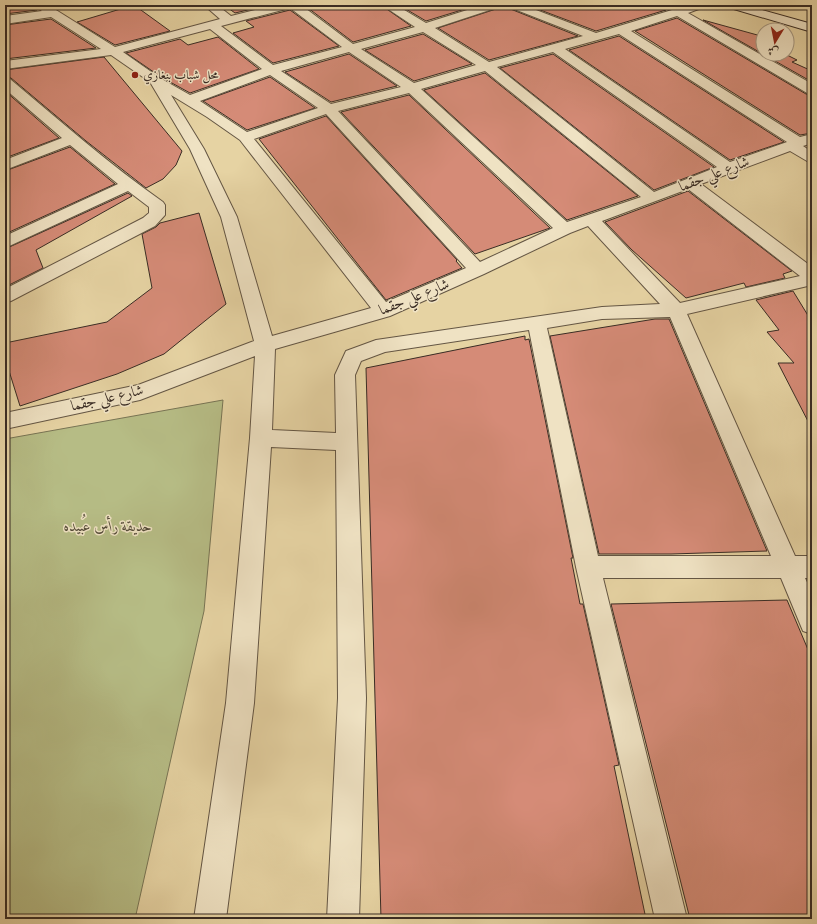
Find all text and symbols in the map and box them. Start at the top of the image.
north arrow [755,22,795,62]
text: ش [767,43,780,59]
place label: محل شباب بنغازي [143,67,219,85]
marker: محل شباب بنغازي [130,70,140,80]
street label: شارع علي جقما [676,152,753,200]
street label: شارع علي جقما [376,274,453,323]
street label: شارع علي جقما [69,380,146,419]
park label: حديقة رأس عُبيده [64,513,152,536]

